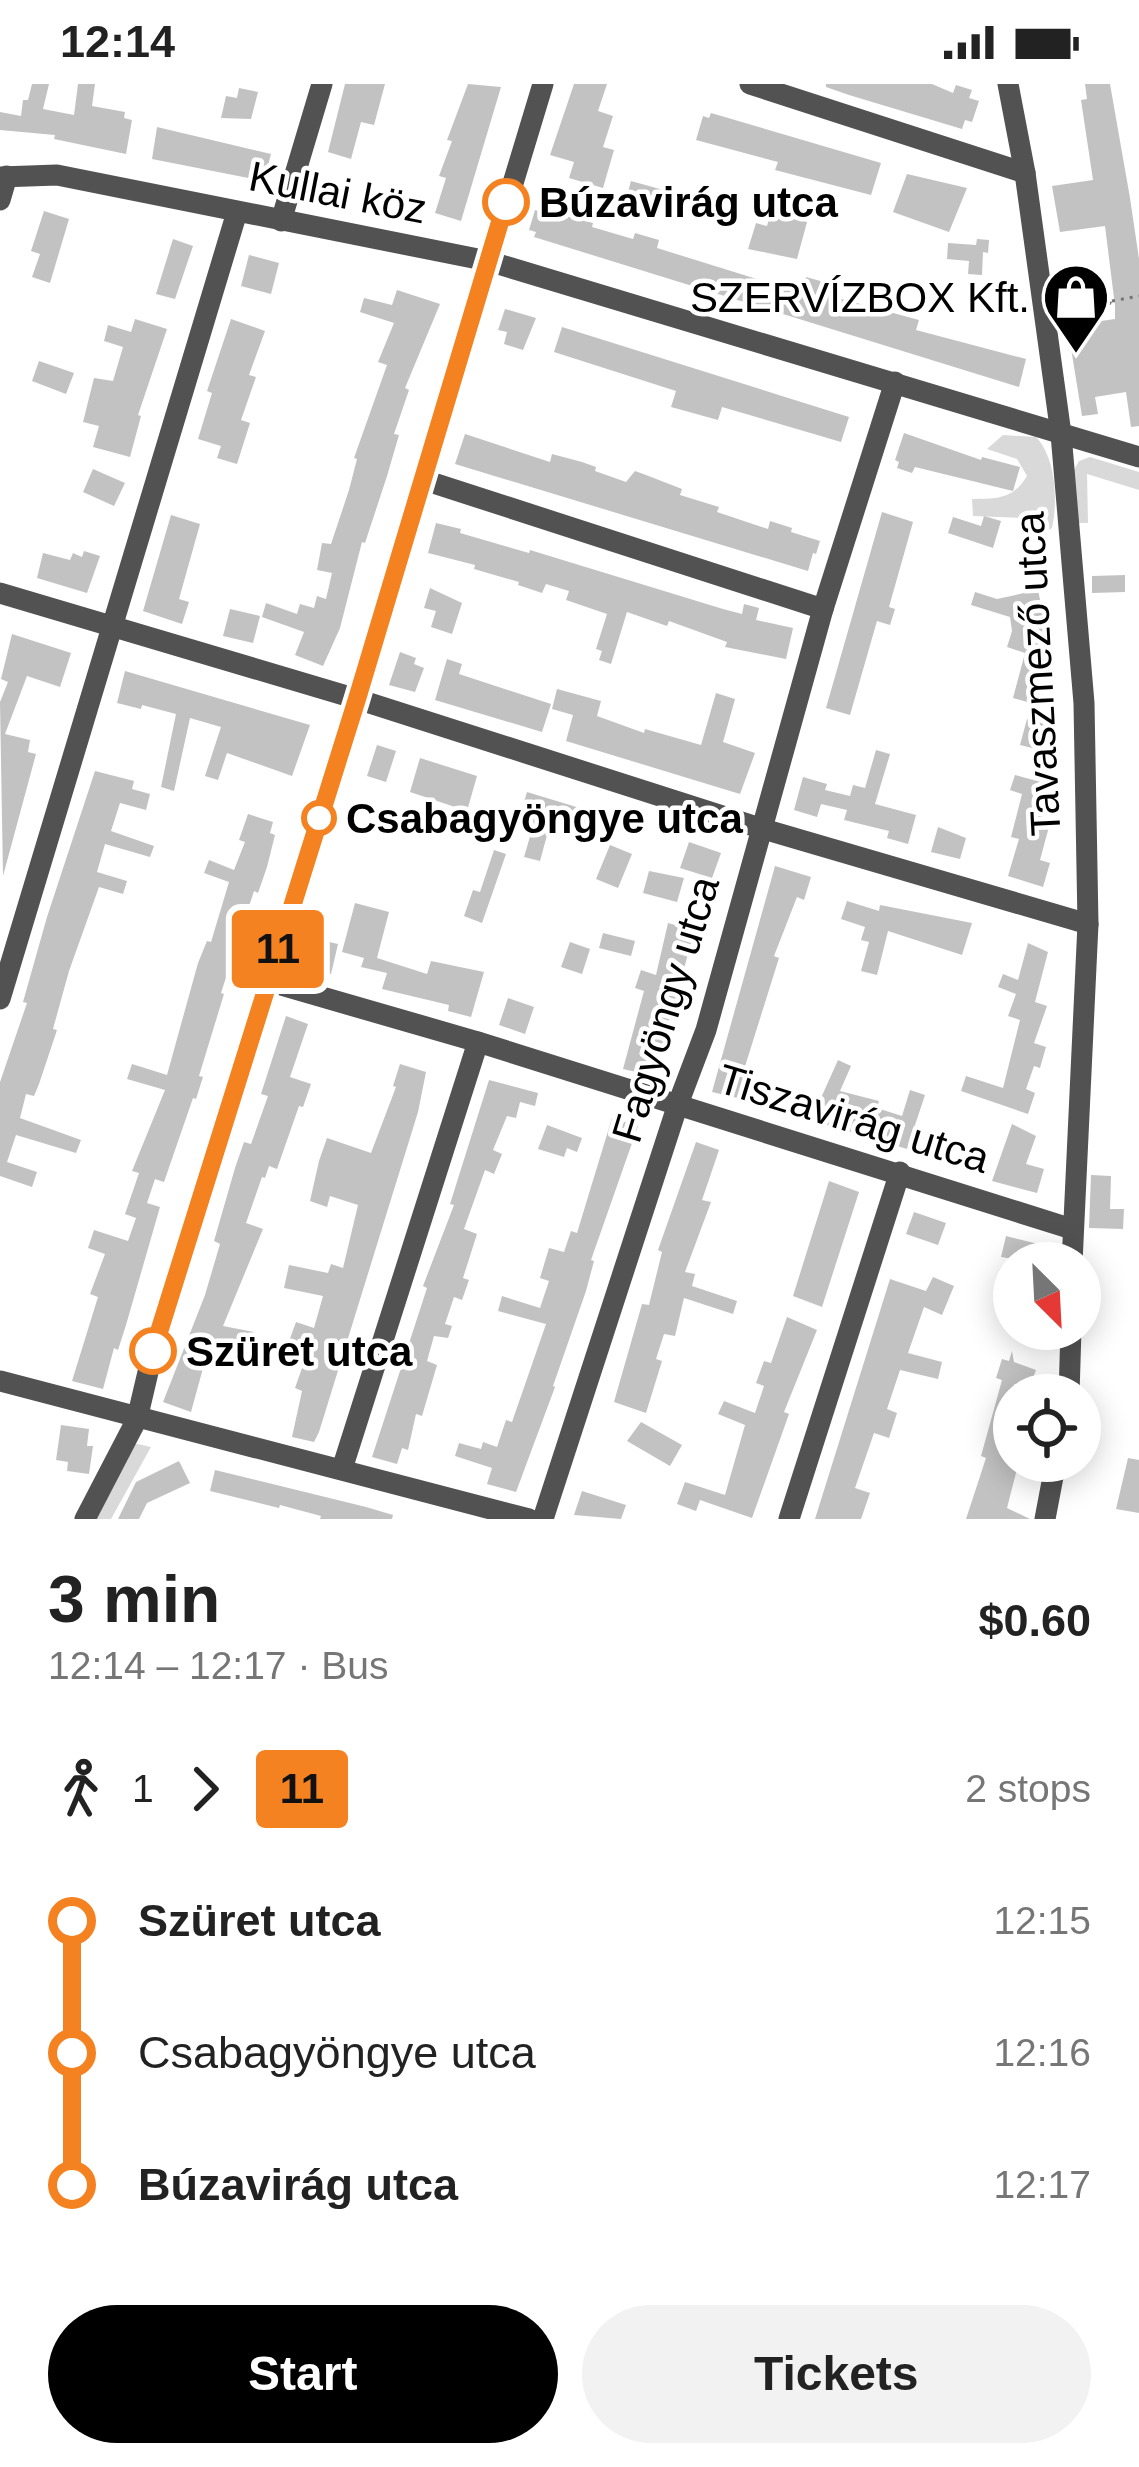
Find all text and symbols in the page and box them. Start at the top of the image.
text: 12:14 [60,16,175,67]
street label: Kullai köz [245,152,431,233]
place label: Búzavirág utca [539,179,838,226]
marker: Búzavirág utca [484,180,528,224]
shop icon: SZERVÍZBOX Kft. [1041,262,1111,356]
place label: SZERVÍZBOX Kft. [690,274,1030,321]
street label: Tavaszmező utca [1006,510,1069,837]
place label: Csabagyöngye utca [346,795,743,842]
marker: Csabagyöngye utca [303,802,335,834]
street label: Fagyöngy utca [603,870,728,1148]
line badge: 11 [224,910,332,988]
text: 11 [256,925,300,972]
street label: Tiszavirág utca [713,1055,996,1182]
north arrow [993,1242,1101,1350]
map controls [993,1242,1101,1482]
place label: Szüret utca [186,1328,413,1375]
marker: Szüret utca [131,1329,175,1373]
button: locate [993,1374,1101,1482]
text: 3 min [48,1562,220,1636]
text: $0.60 [978,1595,1091,1646]
text: 12:14 – 12:17 · Bus [48,1644,388,1687]
icon: walk [48,1756,114,1822]
icon: forward [172,1756,238,1822]
text: 11 [280,1765,324,1812]
text: 1 [132,1767,154,1810]
text: 2 stops [965,1767,1091,1810]
text: Szüret utca [138,1895,381,1946]
text: 12:15 [993,1899,1091,1942]
text: Csabagyöngye utca [138,2027,536,2078]
text: 12:16 [993,2031,1091,2074]
text: Búzavirág utca [138,2159,458,2210]
text: 12:17 [993,2163,1091,2206]
button: Start [48,2305,558,2443]
button: Tickets [582,2305,1091,2443]

